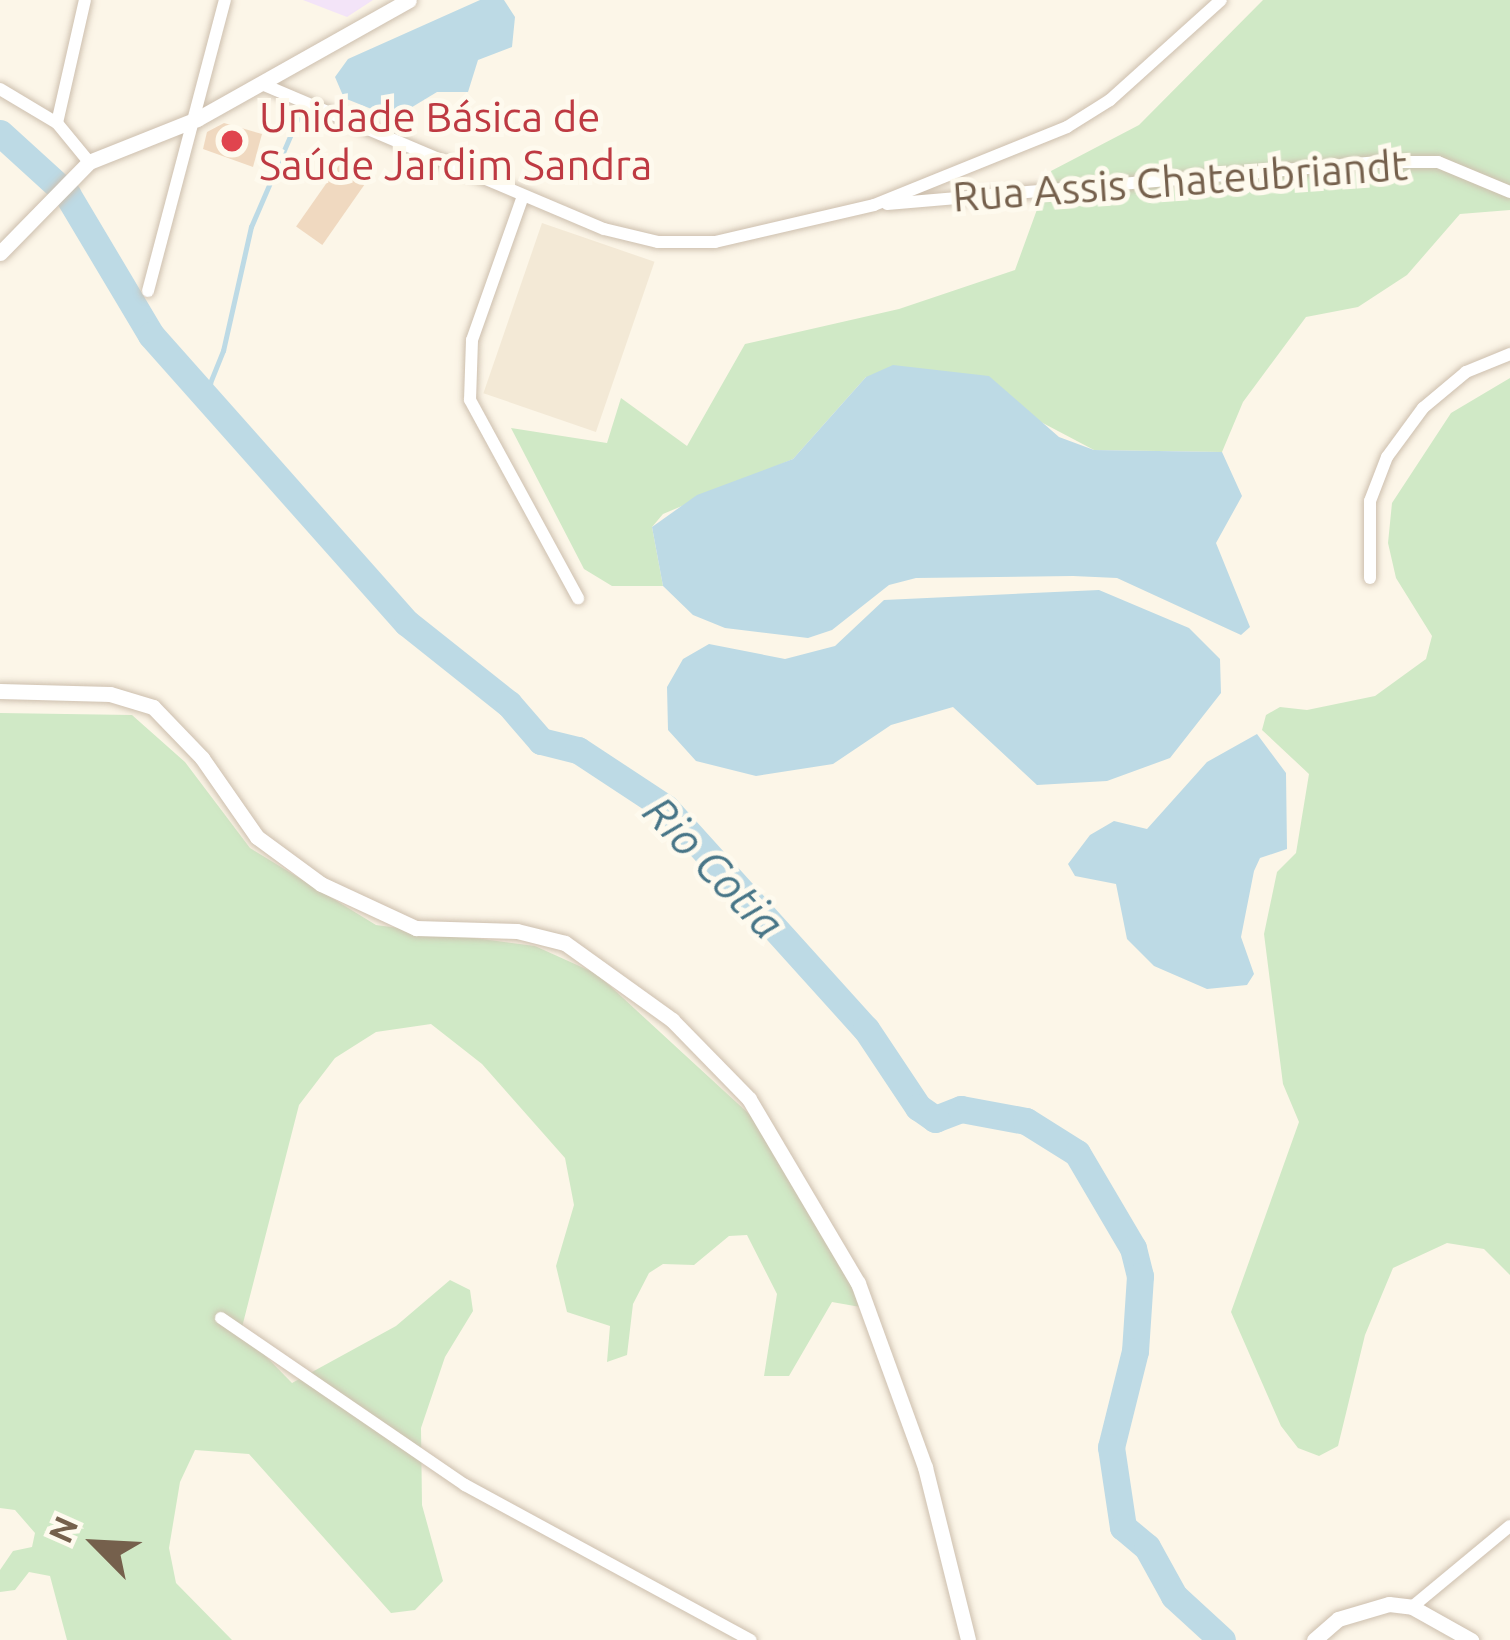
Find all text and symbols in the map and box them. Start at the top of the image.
place label: Unidade Básica de Saúde Jardim Sandra [259,92,652,190]
marker: Unidade Básica de Saúde Jardim Sandra [216,125,248,157]
street label: Rua Assis Chateubriandt [951,140,1409,222]
water label: Rio Cotia [633,784,795,950]
north arrow [36,1484,156,1604]
text: N [41,1510,85,1548]

